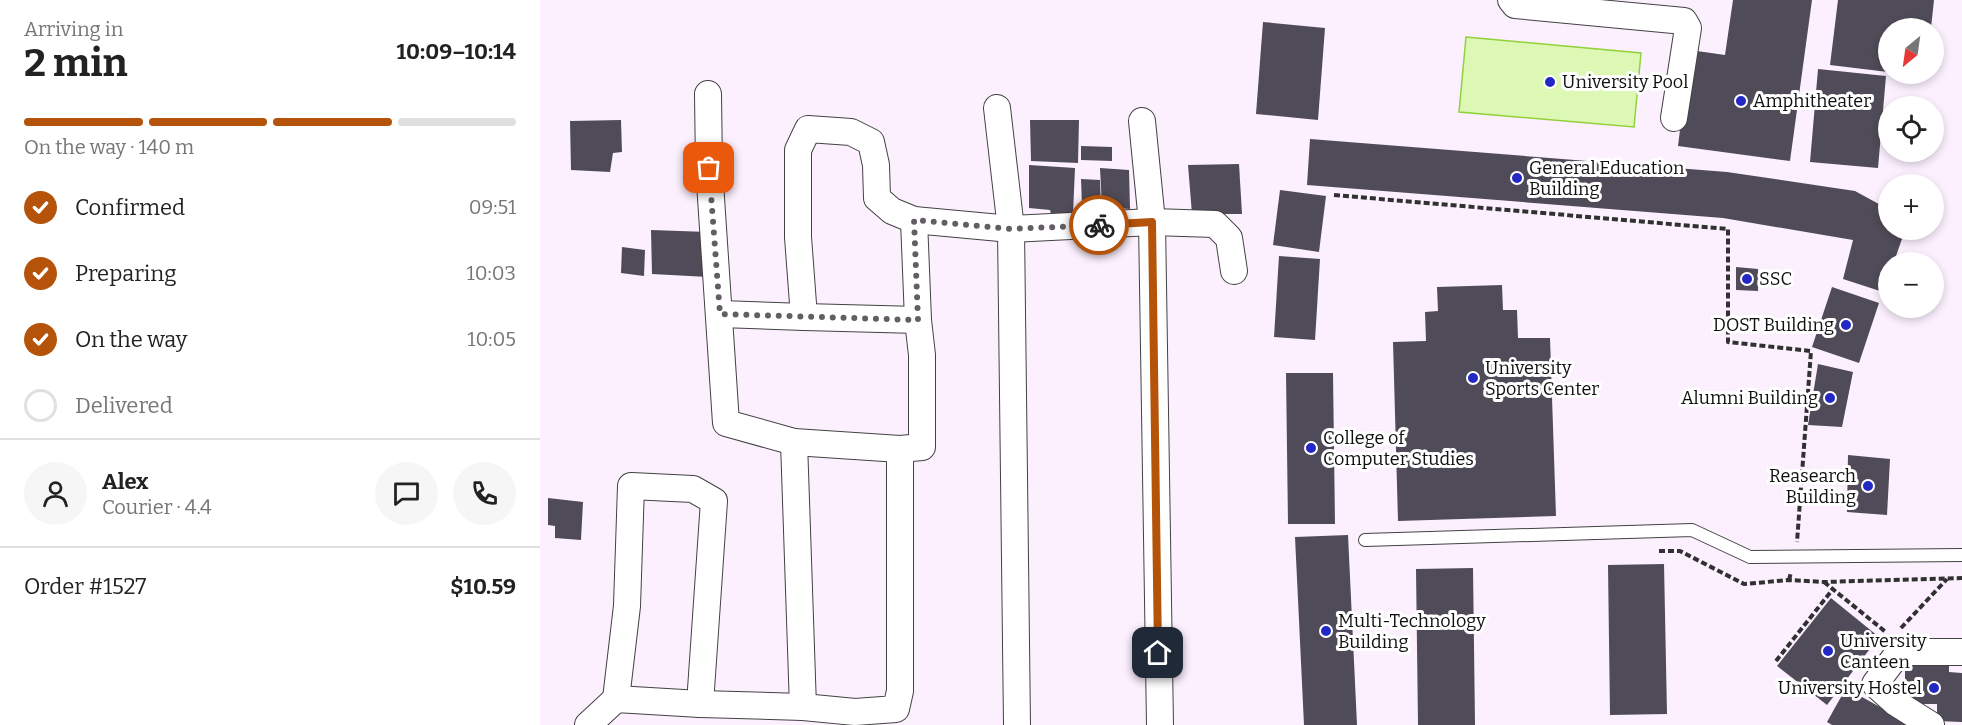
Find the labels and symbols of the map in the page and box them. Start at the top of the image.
north arrow [1878,18,1944,84]
place label: University Pool [1562,71,1688,93]
marker: University Pool [1543,75,1557,89]
place label: Amphitheater [1753,90,1871,112]
marker: Amphitheater [1734,94,1748,108]
pin [683,142,734,193]
place label: General Education Building [1529,157,1685,200]
marker: General Education Building [1510,171,1524,185]
courier [1069,195,1129,255]
place label: SSC [1759,268,1792,290]
marker: SSC [1740,272,1754,286]
place label: DOST Building [1713,314,1834,336]
marker: DOST Building [1839,318,1853,332]
place label: University Sports Center [1485,357,1599,400]
marker: University Sports Center [1466,371,1480,385]
place label: Alumni Building [1681,387,1818,409]
marker: Alumni Building [1823,391,1837,405]
place label: College of Computer Studies [1323,427,1474,470]
marker: College of Computer Studies [1304,441,1318,455]
place label: Reasearch Building [1769,465,1856,508]
marker: Reasearch Building [1861,479,1875,493]
place label: Multi-Technology Building [1338,610,1486,653]
marker: Multi-Technology Building [1319,624,1333,638]
pin [1132,627,1183,678]
place label: University Canteen [1840,630,1927,673]
marker: University Canteen [1821,644,1835,658]
place label: University Hostel [1778,677,1922,699]
marker: University Hostel [1927,681,1941,695]

